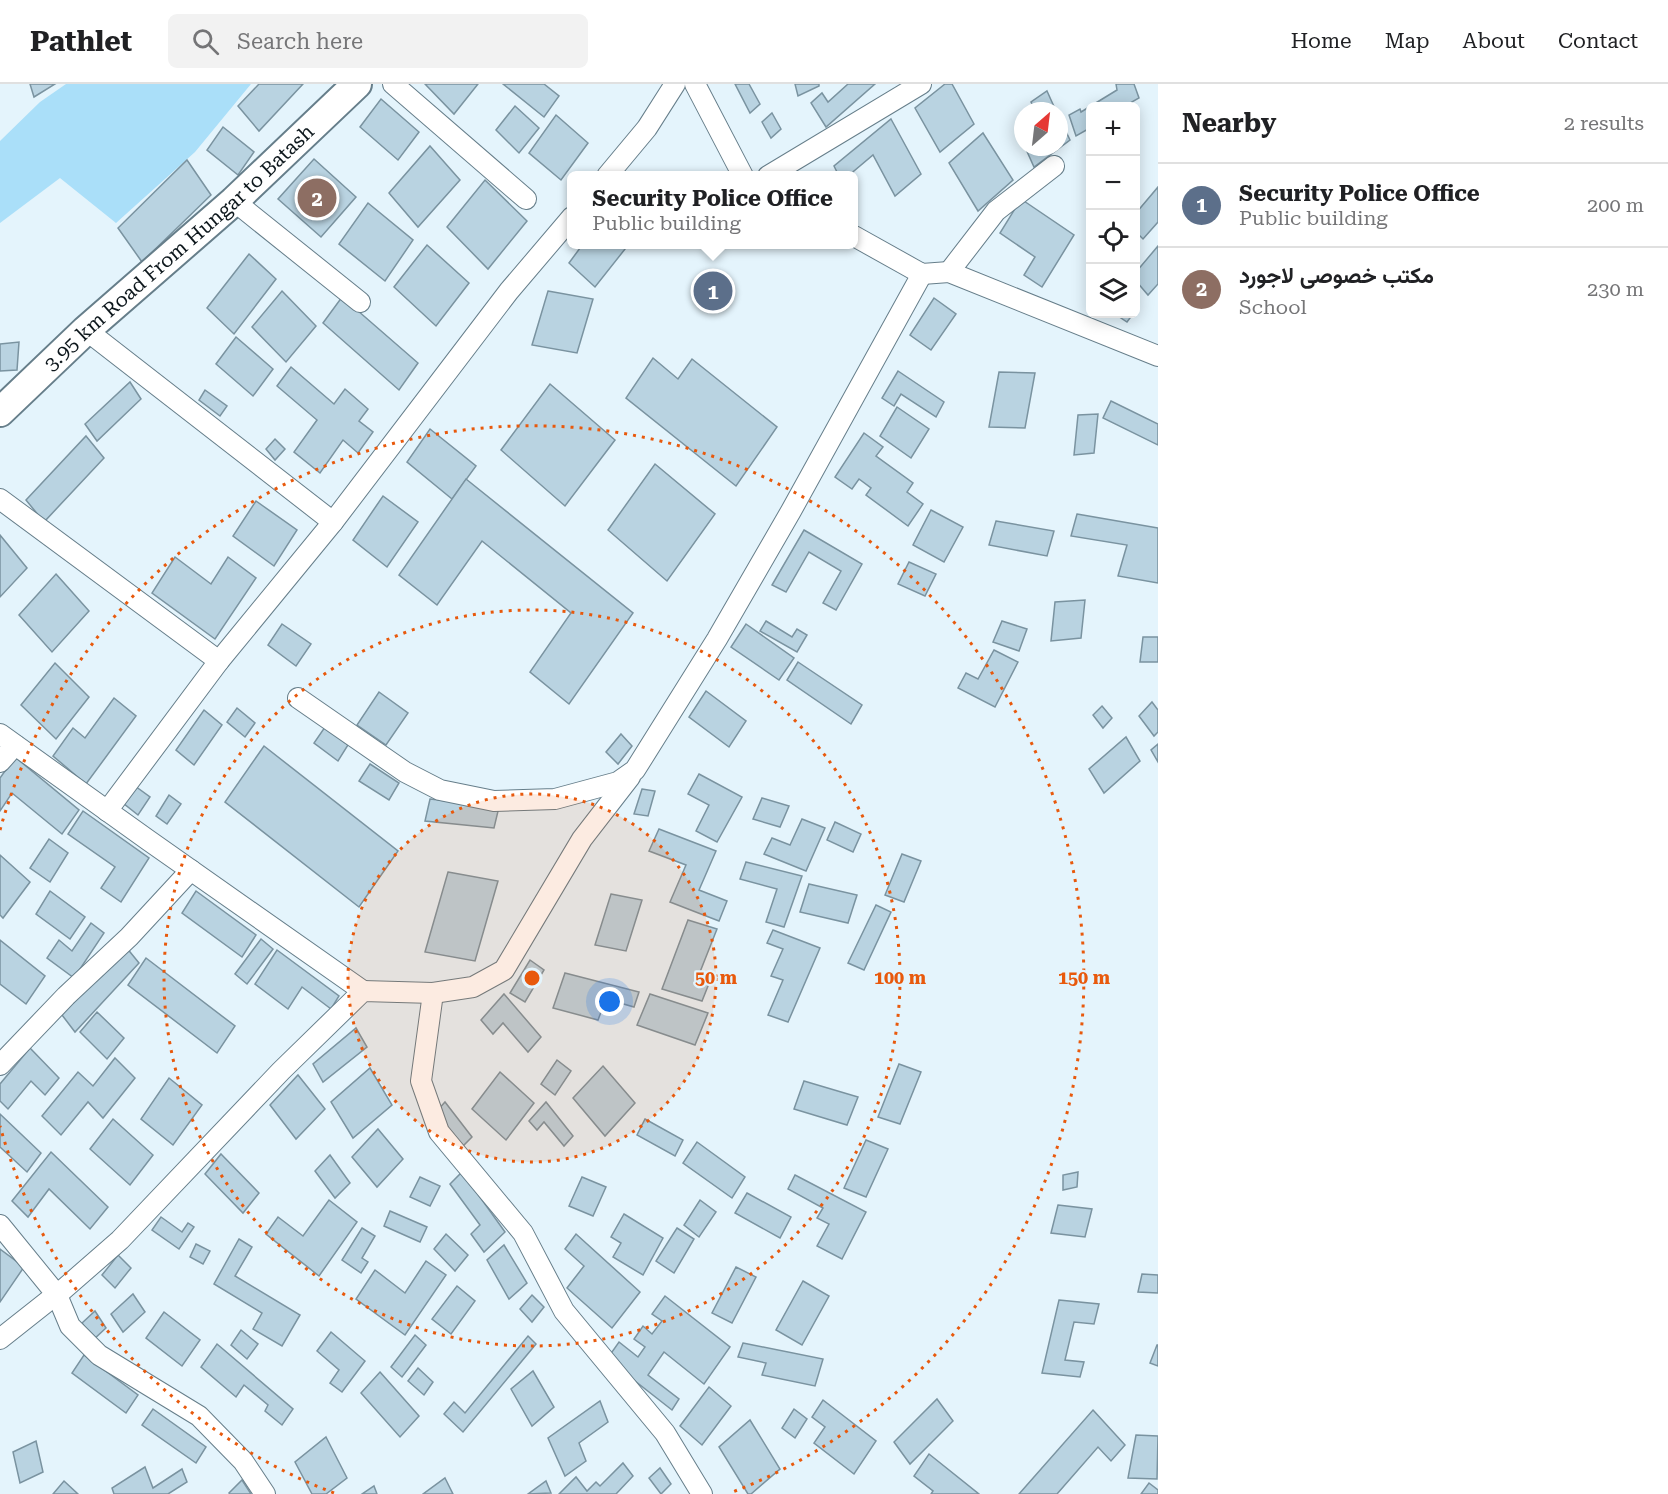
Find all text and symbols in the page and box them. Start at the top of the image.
search box [168,14,588,68]
text: Pathlet [30,25,132,58]
icon: search [189,25,222,58]
text: Search here [237,29,363,54]
text: Home [1291,29,1352,53]
text: Map [1385,29,1430,53]
text: About [1463,29,1525,53]
text: Contact [1558,29,1638,53]
north arrow [1014,102,1068,156]
map controls [1086,102,1140,318]
button: + [1086,102,1140,156]
text: Nearby [1182,108,1276,138]
text: 2 results [1564,111,1644,135]
street label: 3.95 km Road From Hungar to Batash [39,119,319,376]
button: − [1086,156,1140,210]
popup [567,171,858,249]
pin: 2 [298,176,336,220]
text: Security Police Office [1239,181,1480,206]
text: Security Police Office [592,186,833,211]
text: 1 [1196,193,1207,217]
text: 200 m [1587,193,1644,217]
text: Public building [1239,206,1388,230]
button: locate [1086,210,1140,264]
text: Public building [592,211,741,235]
text: مکتب خصوصی لاجورد [1239,263,1434,288]
button: layers [1086,264,1140,318]
pin: 1 [694,268,732,314]
text: 2 [1196,277,1207,301]
text: 230 m [1587,277,1644,301]
text: School [1239,295,1307,319]
text: 50 m [695,967,738,988]
text: 100 m [874,967,927,988]
text: 150 m [1058,967,1111,988]
centre of rings [522,968,542,988]
your location [595,987,624,1016]

